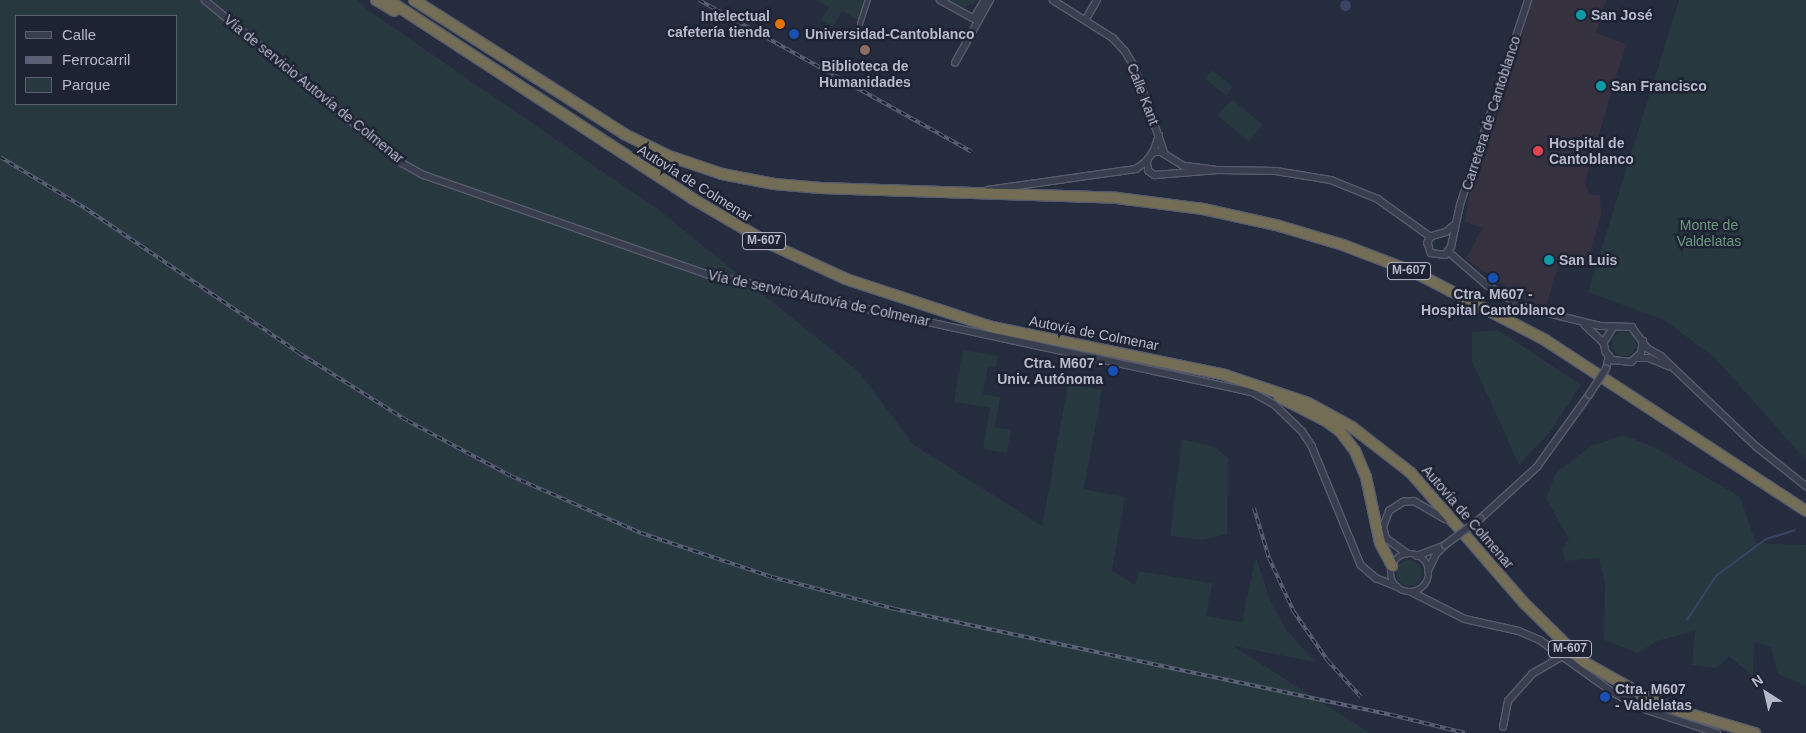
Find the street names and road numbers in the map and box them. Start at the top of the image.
street label: Vía de servicio Autovía de Colmenar [220,11,408,167]
street label: Carretera de Cantoblanco [1458,34,1524,192]
street label: Calle Kant [1124,61,1162,127]
street label: Autovía de Colmenar [635,141,755,225]
road number: M-607 [742,232,786,250]
road number: M-607 [1386,262,1432,280]
street label: Vía de servicio Autovía de Colmenar [706,266,932,330]
street label: Autovía de Colmenar [1028,312,1160,354]
street label: Autovía de Colmenar [1419,462,1517,572]
road number: M-607 [1548,640,1592,659]

